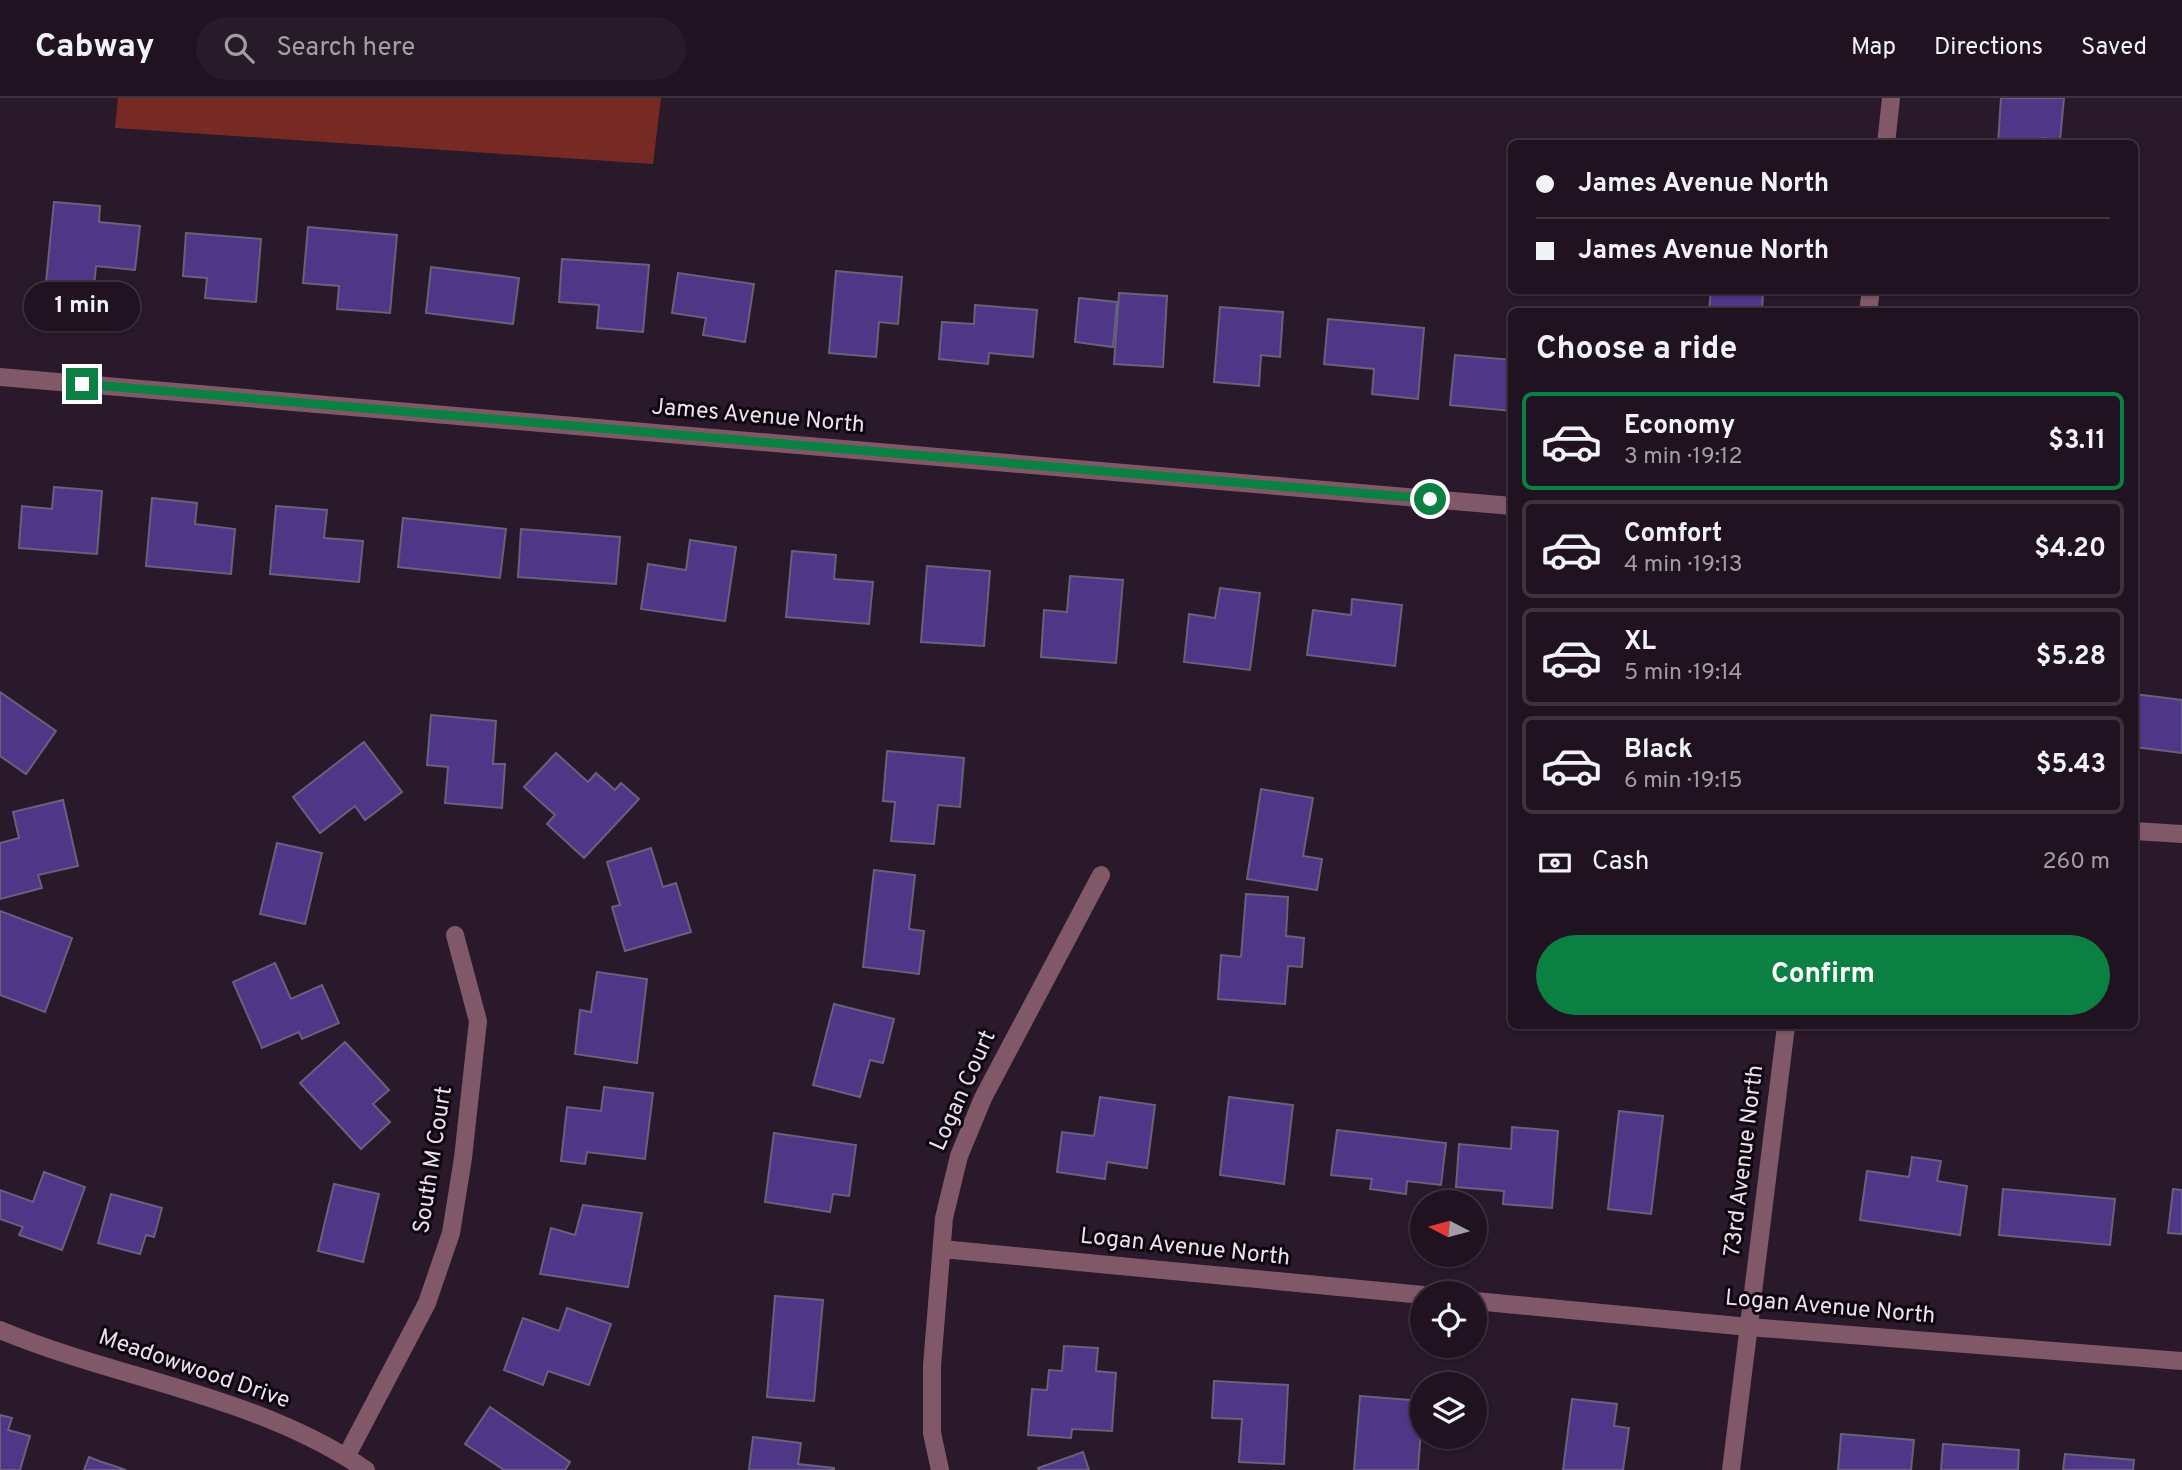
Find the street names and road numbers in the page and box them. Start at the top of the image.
street label: James Avenue North [650,393,866,441]
street label: Logan Court [925,1026,1003,1156]
street label: 73rd Avenue North [1719,1063,1771,1259]
street label: South M Court [408,1084,460,1236]
street label: Logan Avenue North [1079,1223,1291,1273]
street label: Logan Avenue North [1724,1284,1936,1332]
street label: Meadowwood Drive [94,1324,294,1416]

